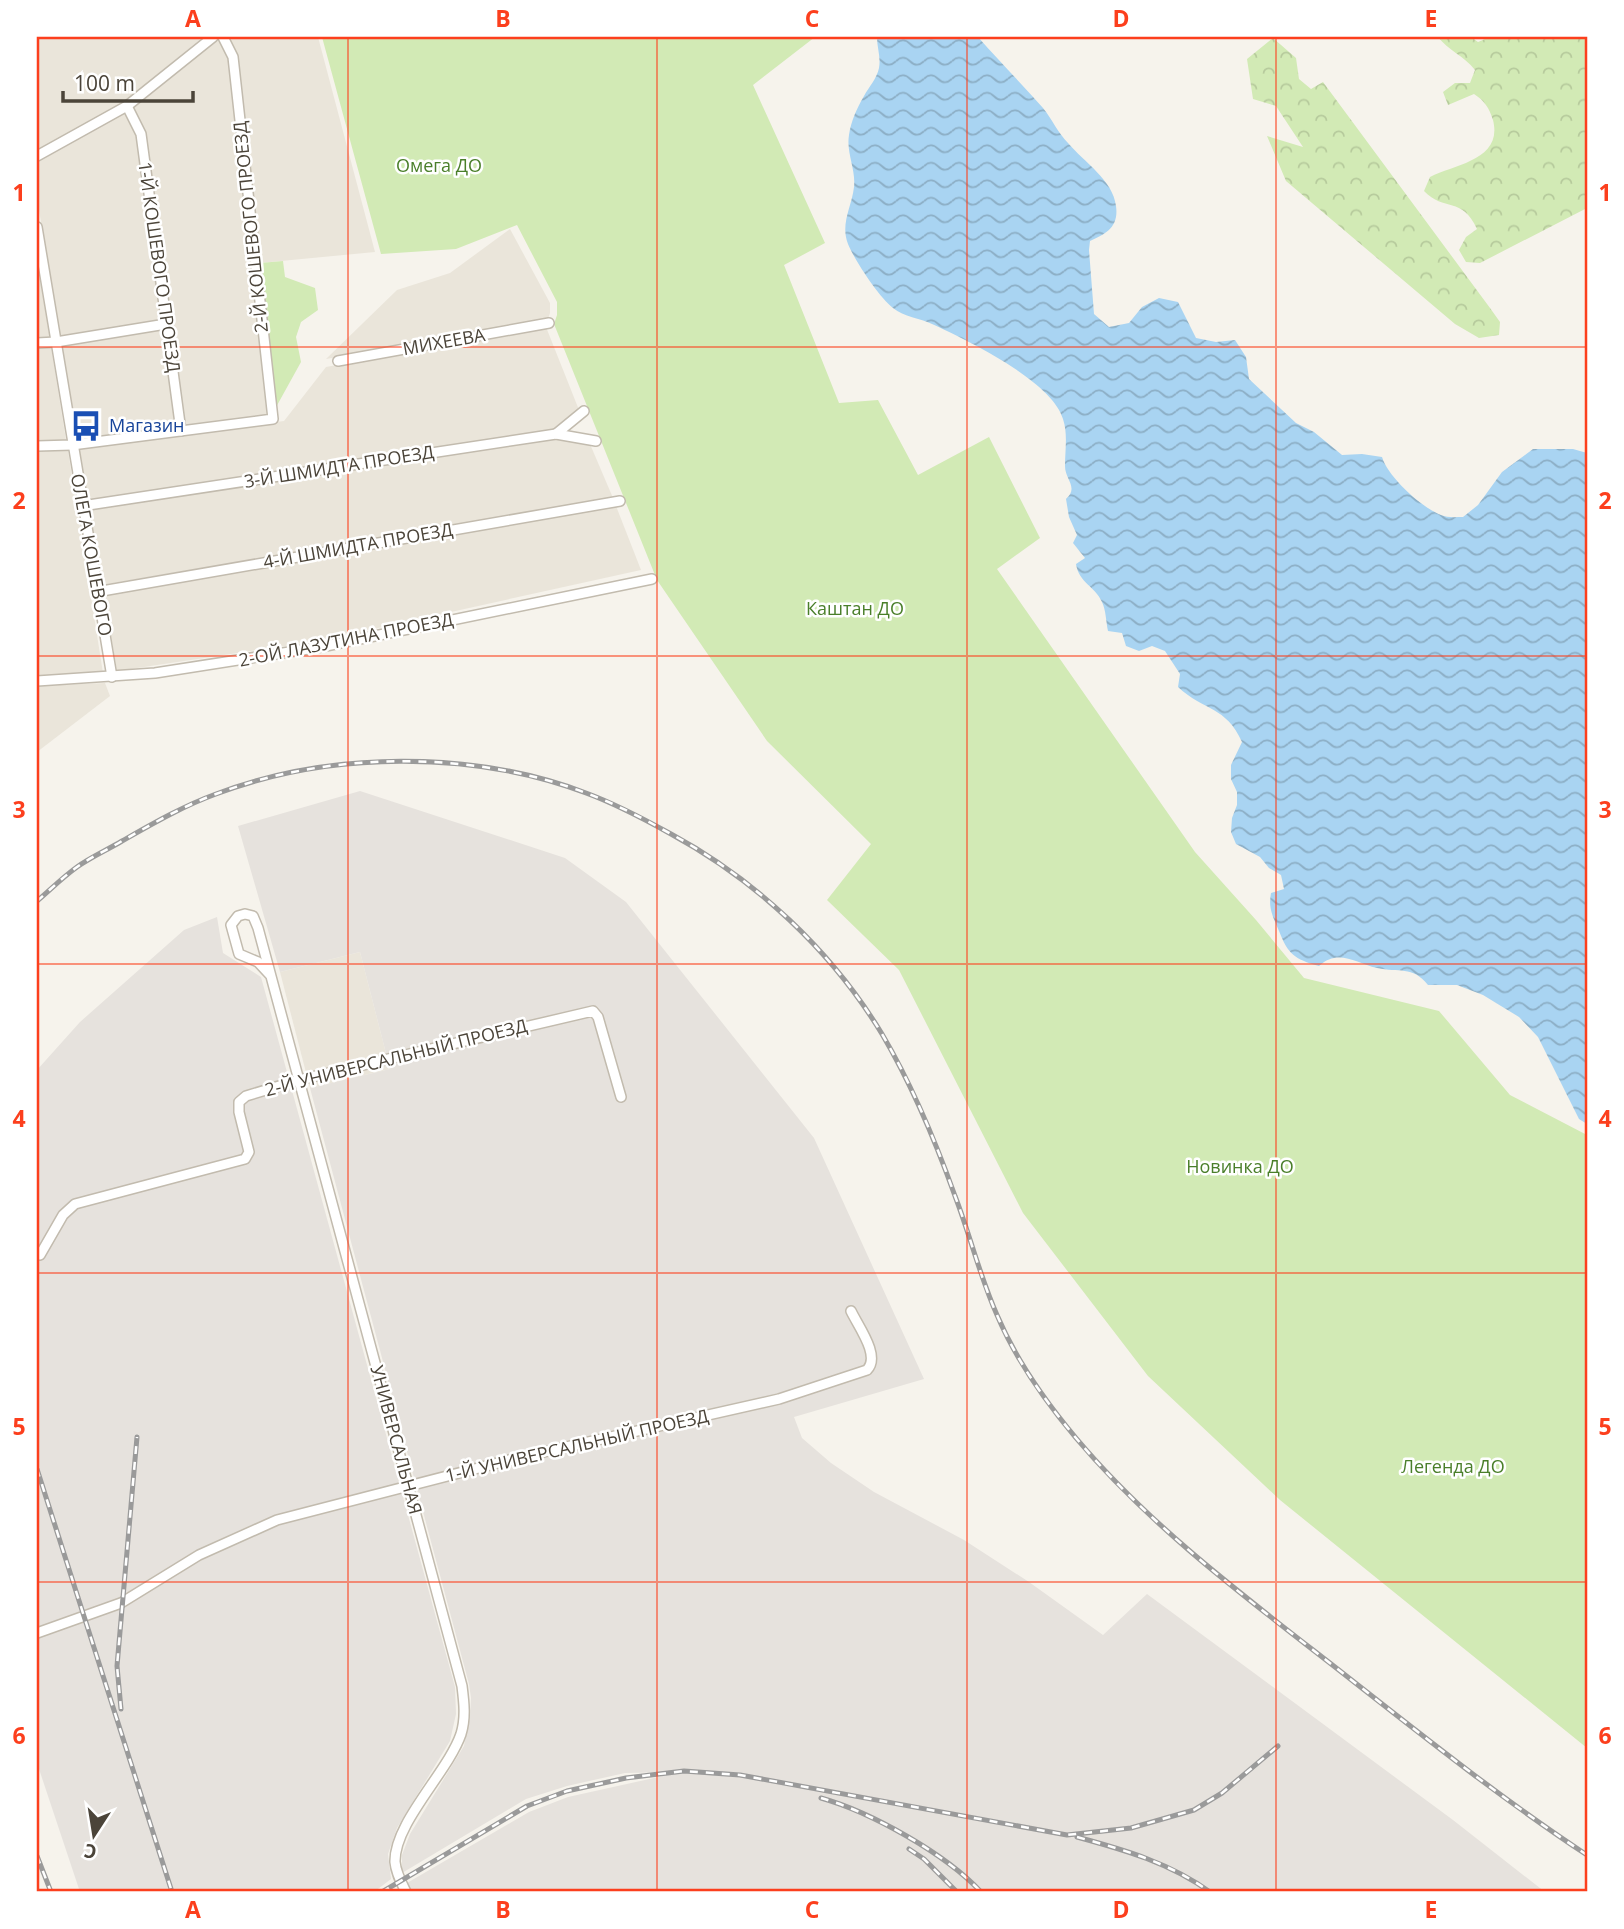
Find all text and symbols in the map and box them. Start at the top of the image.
text: A [185,2,201,34]
text: B [495,2,511,34]
text: C [805,2,819,34]
text: D [1112,2,1130,34]
text: E [1425,2,1437,34]
scale bar [63,60,192,104]
text: 100 m [74,69,135,97]
street label: 2-Й КОШЕВОГО ПРОЕЗД [227,120,273,334]
park label: Омега ДО [396,153,482,177]
street label: 1-Й КОШЕВОГО ПРОЕЗД [133,160,187,374]
text: 1 [12,176,26,208]
text: 1 [1598,176,1612,208]
street label: МИХЕЕВА [401,322,488,360]
bus stop icon: Магазин [69,409,103,443]
place label: Магазин [109,413,185,437]
street label: 3-Й ШМИДТА ПРОЕЗД [242,439,435,493]
street label: ОЛЕГА КОШЕВОГО [66,472,118,638]
text: 2 [12,484,26,516]
text: 2 [1598,484,1612,516]
street label: 4-Й ШМИДТА ПРОЕЗД [261,517,454,573]
park label: Каштан ДО [806,596,904,620]
street label: 2-ОЙ ЛАЗУТИНА ПРОЕЗД [237,606,455,672]
text: 3 [12,793,26,825]
text: 3 [1598,793,1612,825]
street label: 2-Й УНИВЕРСАЛЬНЫЙ ПРОЕЗД [262,1013,529,1101]
text: 4 [12,1102,26,1134]
text: 4 [1598,1102,1612,1134]
park label: Новинка ДО [1186,1154,1294,1178]
street label: УНИВЕРСАЛЬНАЯ [366,1363,428,1517]
street label: 1-Й УНИВЕРСАЛЬНЫЙ ПРОЕЗД [443,1403,711,1487]
text: 5 [12,1410,26,1442]
text: 5 [1598,1410,1612,1442]
park label: Легенда ДО [1401,1454,1505,1478]
text: 6 [12,1719,26,1751]
text: 6 [1598,1719,1612,1751]
north arrow [60,1800,130,1870]
text: С [82,1838,99,1866]
text: A [185,1893,201,1925]
text: B [495,1893,511,1925]
text: C [805,1893,819,1925]
text: D [1112,1893,1130,1925]
text: E [1425,1893,1437,1925]

